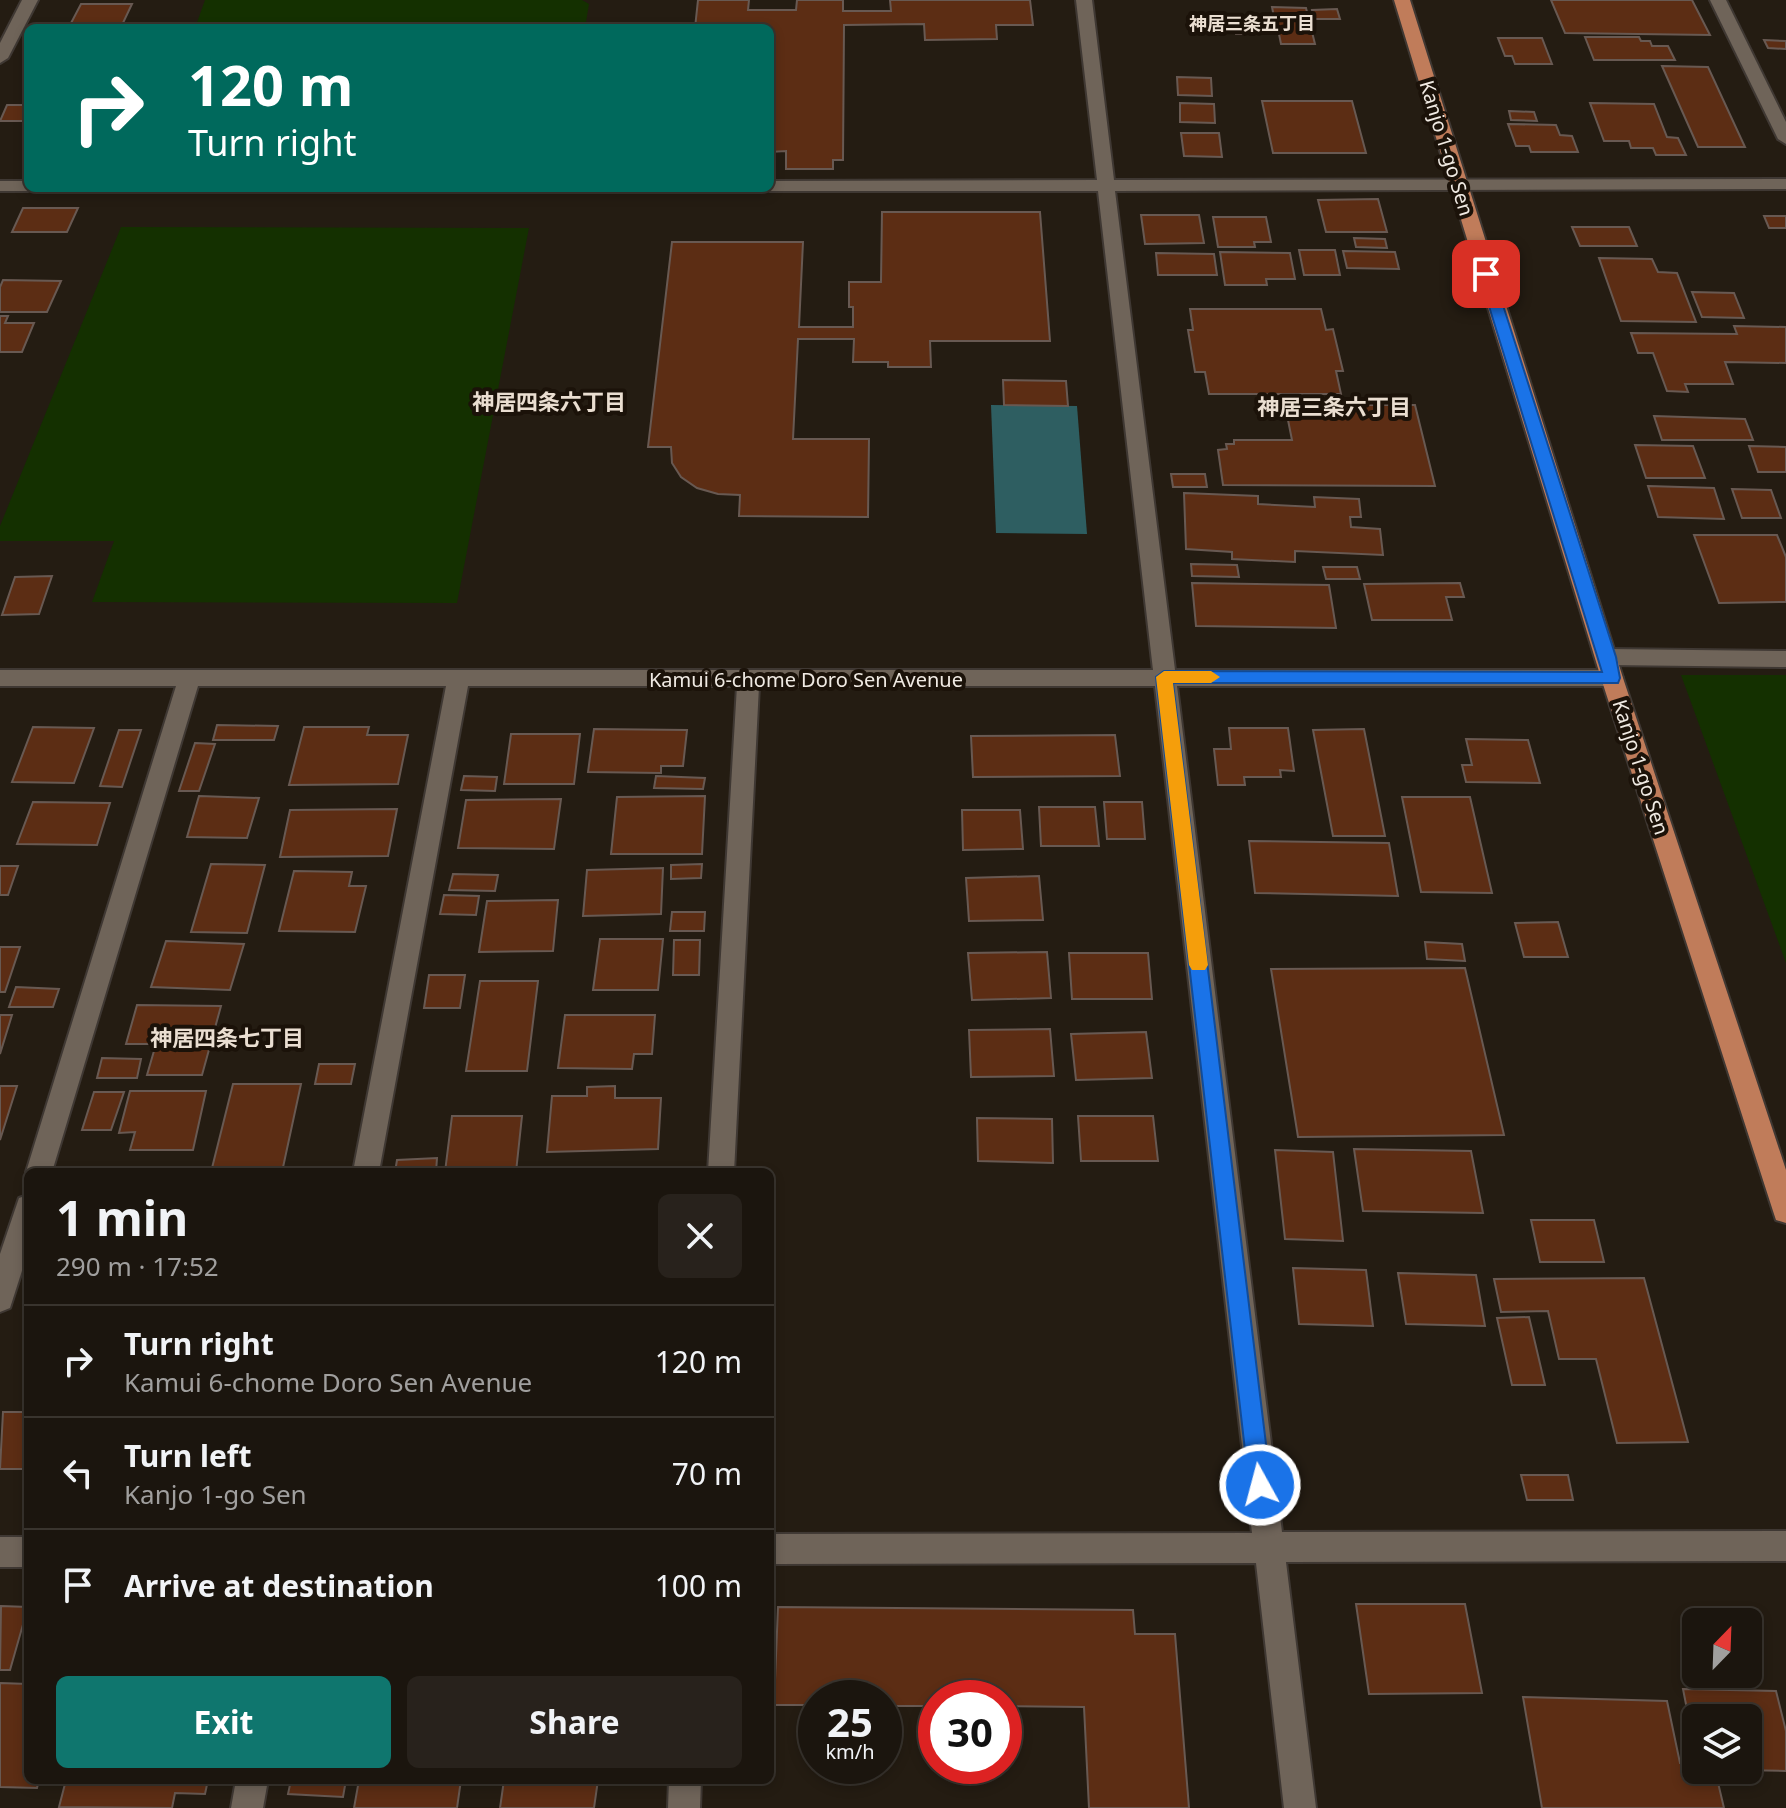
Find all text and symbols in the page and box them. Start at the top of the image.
district label: 神居三条五丁目 [1189,11,1315,35]
text: 120 m [188,46,353,122]
icon: right [56,56,160,160]
street label: Kanjo 1-go Sen [1414,77,1480,219]
text: Turn right [188,118,356,167]
pin [1452,240,1520,308]
icon: arrive [1464,252,1508,296]
district label: 神居四条六丁目 [472,386,626,416]
district label: 神居三条六丁目 [1257,391,1411,421]
street label: Kamui 6-chome Doro Sen Avenue [649,666,963,693]
street label: Kanjo 1-go Sen [1606,696,1676,838]
district label: 神居四条七丁目 [150,1022,304,1052]
text: 1 min [56,1185,188,1250]
button: close [658,1194,742,1278]
text: 290 m · 17:52 [56,1248,219,1284]
text: Turn right [124,1323,274,1364]
icon: right [56,1339,100,1383]
text: 120 m [655,1341,742,1382]
text: Kamui 6-chome Doro Sen Avenue [124,1364,532,1400]
text: Turn left [124,1435,252,1476]
position arrow [1218,1443,1302,1527]
icon: left [56,1451,100,1495]
text: 70 m [672,1453,742,1494]
text: Kanjo 1-go Sen [124,1476,307,1512]
icon: arrive [56,1563,100,1607]
text: Arrive at destination [124,1565,434,1606]
text: 100 m [655,1565,742,1606]
north arrow [1682,1608,1762,1688]
map controls [1682,1608,1762,1784]
button: Exit [56,1676,391,1768]
button: Share [407,1676,742,1768]
speed limit sign: 30 [918,1680,1022,1784]
text: 25 [827,1694,873,1749]
button: layers [1682,1704,1762,1784]
text: km/h [825,1738,875,1765]

